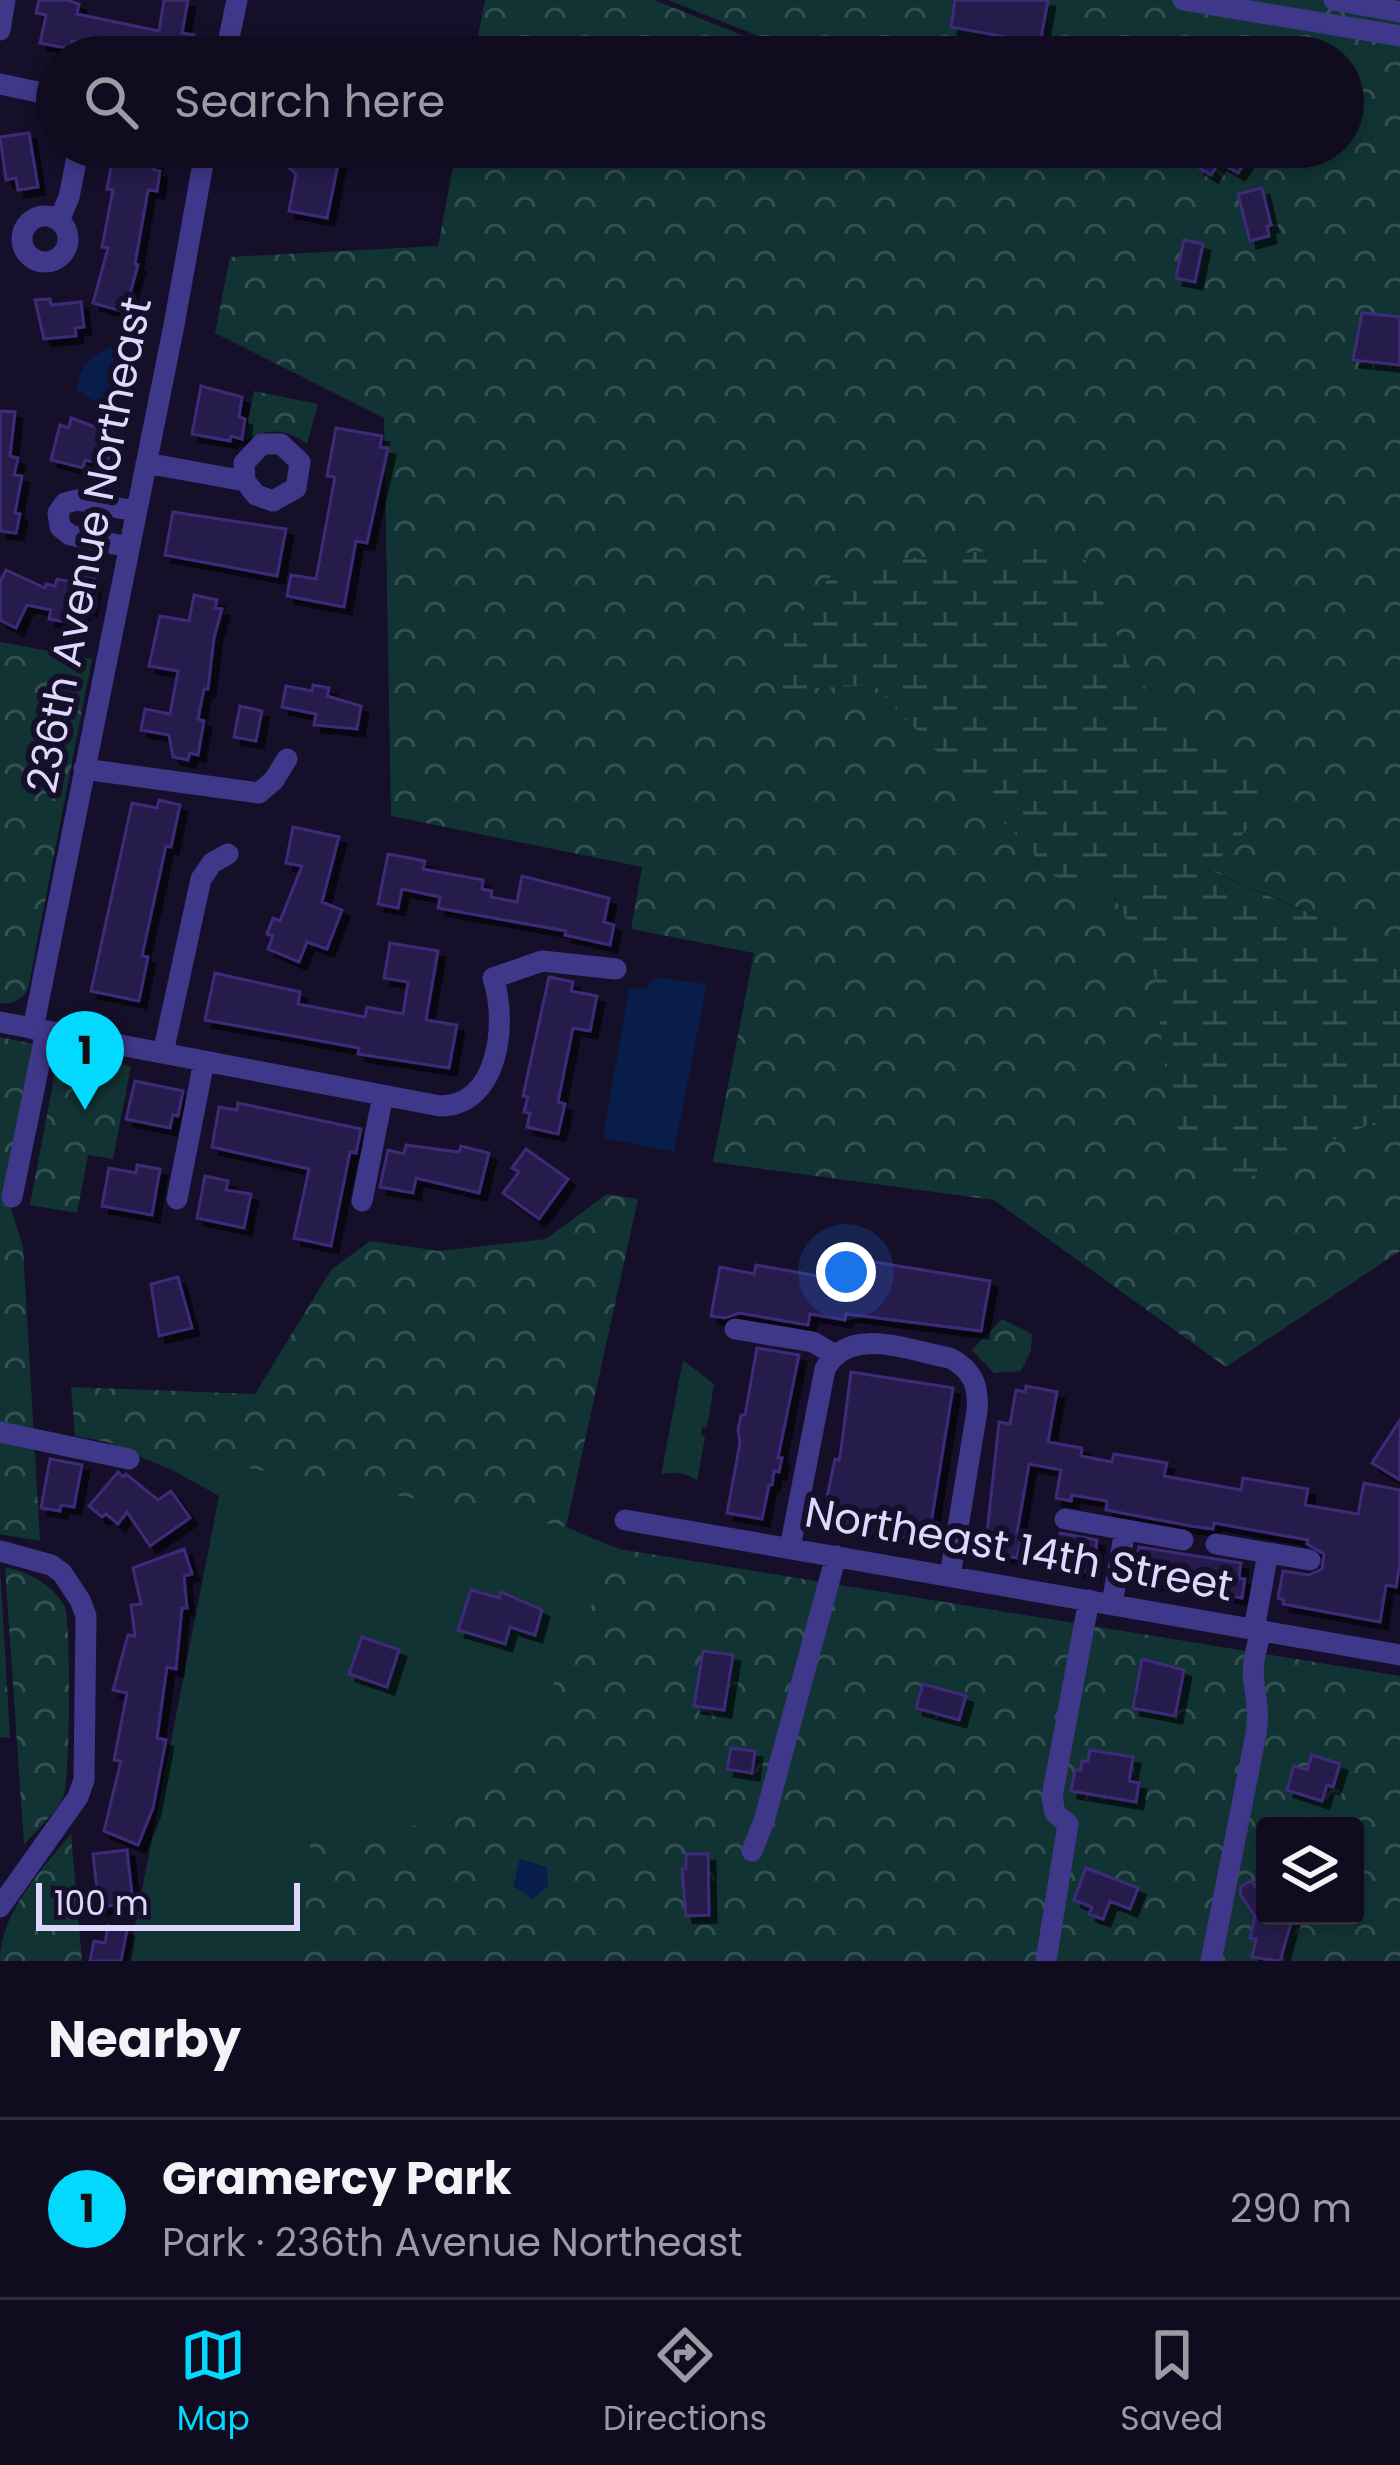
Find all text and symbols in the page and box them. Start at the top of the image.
search box [36,36,1364,168]
icon: search [78,69,144,135]
text: Search here [174,70,445,133]
street label: 236th Avenue Northeast [12,292,166,798]
pin: 1 [46,1011,124,1110]
your location [816,1242,876,1302]
street label: Northeast 14th Street [801,1482,1237,1616]
map controls [1256,1817,1364,1925]
button: layers [1256,1817,1364,1925]
scale bar [36,1877,300,1930]
text: 100 m [54,1880,149,1927]
text: Nearby [48,2003,241,2075]
text: Gramercy Park [162,2147,512,2210]
text: 1 [80,2181,94,2236]
text: 290 m [1230,2181,1352,2236]
text: Park · 236th Avenue Northeast [162,2215,742,2270]
tab: Map [177,2322,250,2444]
tab: Directions [603,2322,767,2444]
tab: Saved [1120,2322,1223,2444]

